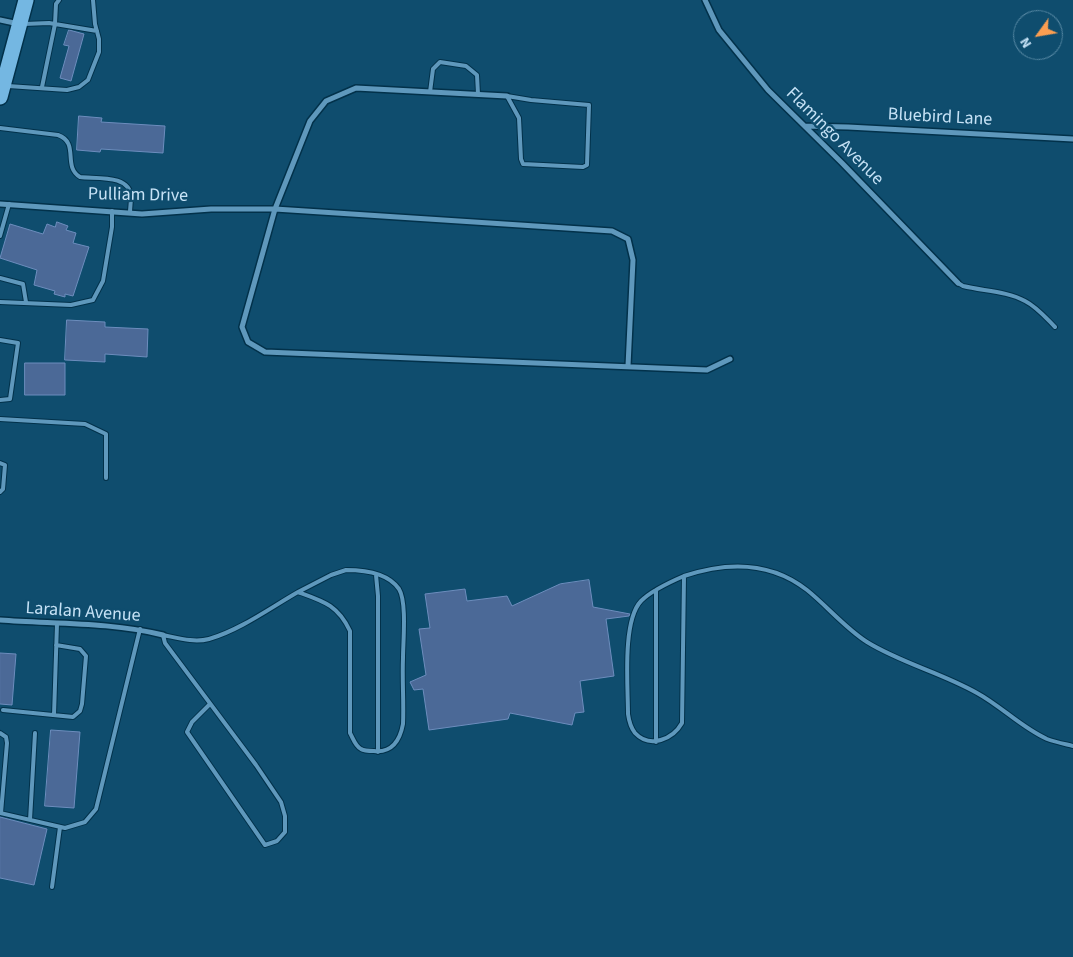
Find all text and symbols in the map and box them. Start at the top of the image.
north arrow [1013,10,1063,60]
text: N [1015,33,1037,52]
street label: Flamingo Avenue [781,84,887,190]
street label: Bluebird Lane [887,104,993,132]
street label: Pulliam Drive [88,184,188,208]
street label: Laralan Avenue [25,598,141,628]

